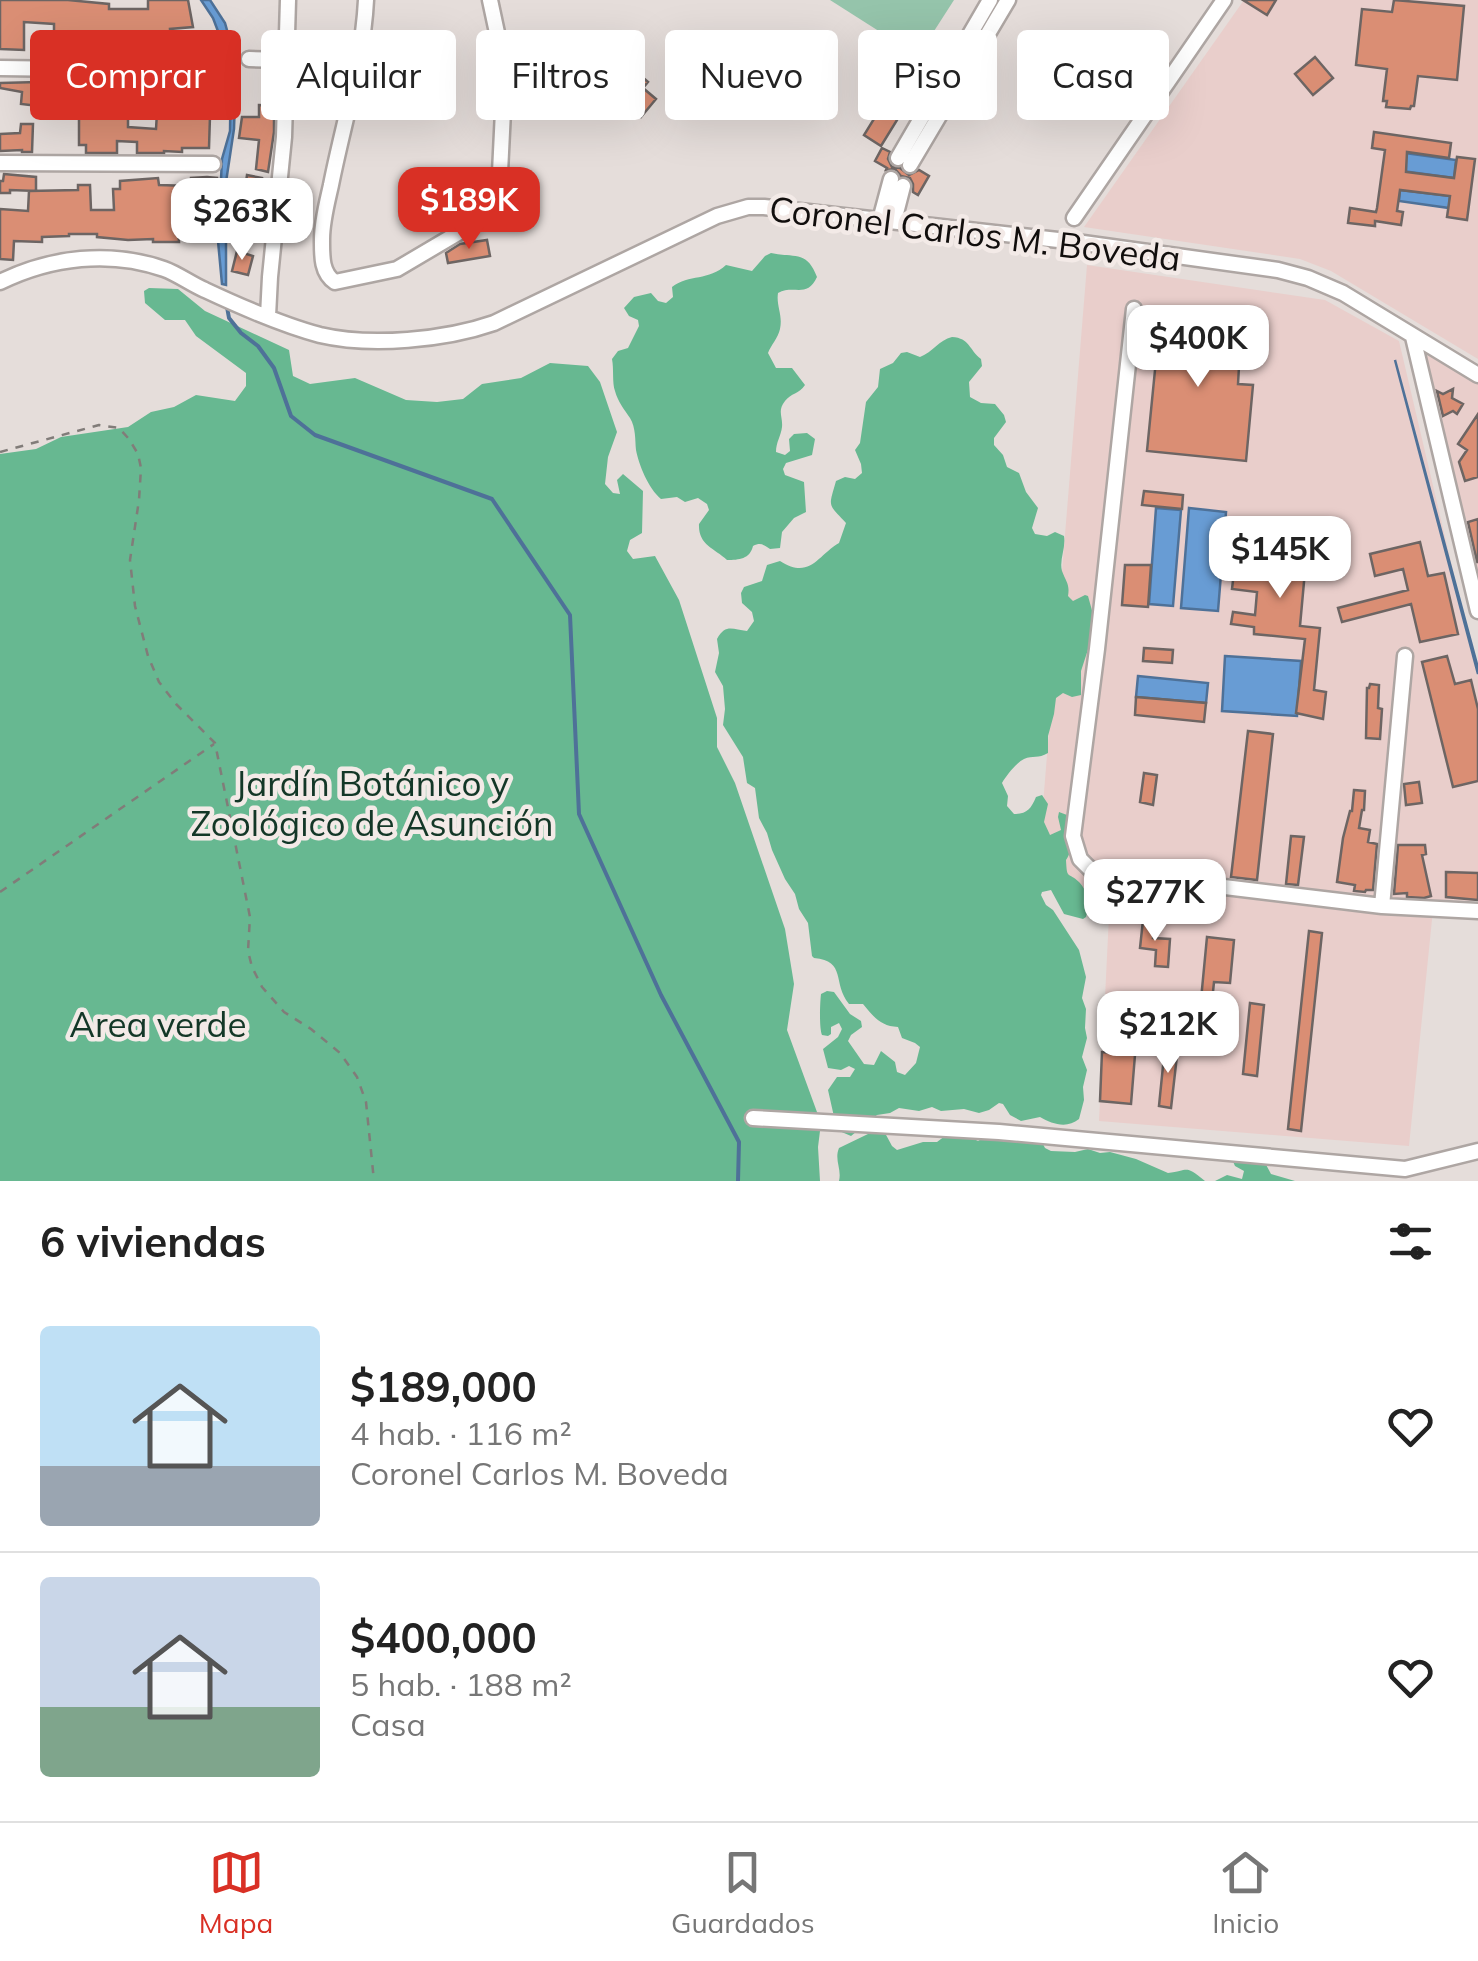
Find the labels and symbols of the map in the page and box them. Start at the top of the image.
pin: $189K [399,167,539,252]
pin: $263K [172,178,312,263]
street label: Coronel Carlos M. Boveda [767,186,1183,280]
pin: $400K [1128,305,1268,390]
pin: $145K [1210,516,1350,601]
park label: Jardín Botánico y Zoológico de Asunción [190,761,554,845]
pin: $277K [1085,859,1225,944]
pin: $212K [1098,991,1238,1076]
park label: Area verde [69,1002,247,1046]

